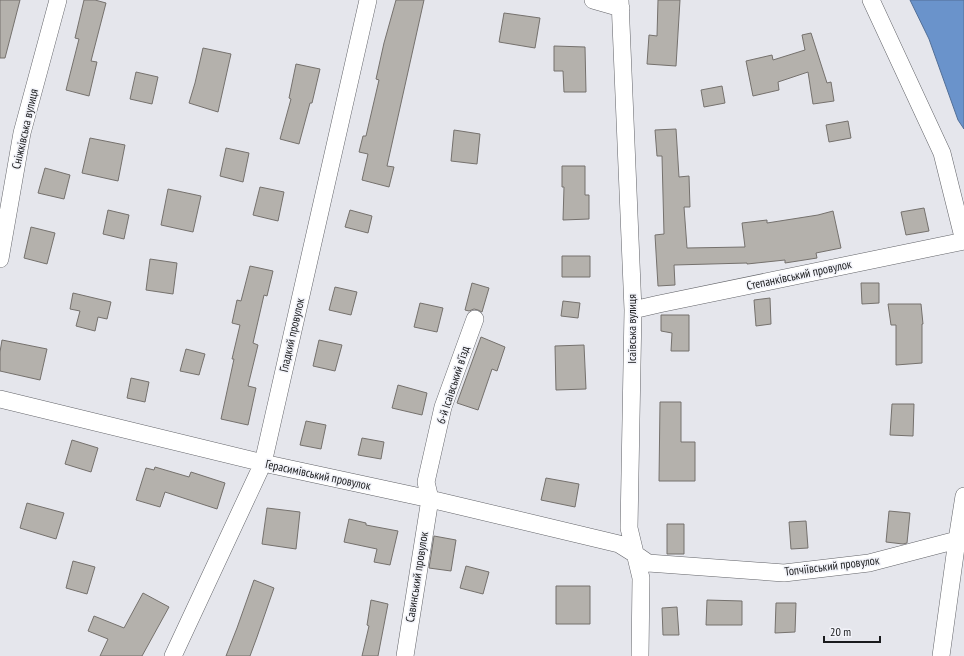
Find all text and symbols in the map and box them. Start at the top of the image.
street label: Сніжківська вулиця [8,87,41,170]
street label: Степанківський провулок [745,256,853,293]
street label: Ісаївська вулиця [624,294,639,364]
street label: Гладкий провулок [276,296,307,373]
street label: 6-й Ісаївський в’їзд [433,343,472,426]
street label: Герасимівський провулок [264,456,373,493]
street label: Савинський провулок [402,530,431,623]
street label: Топчіївський провулок [784,552,881,579]
scale bar [824,618,880,644]
text: 20 m [830,624,851,639]

